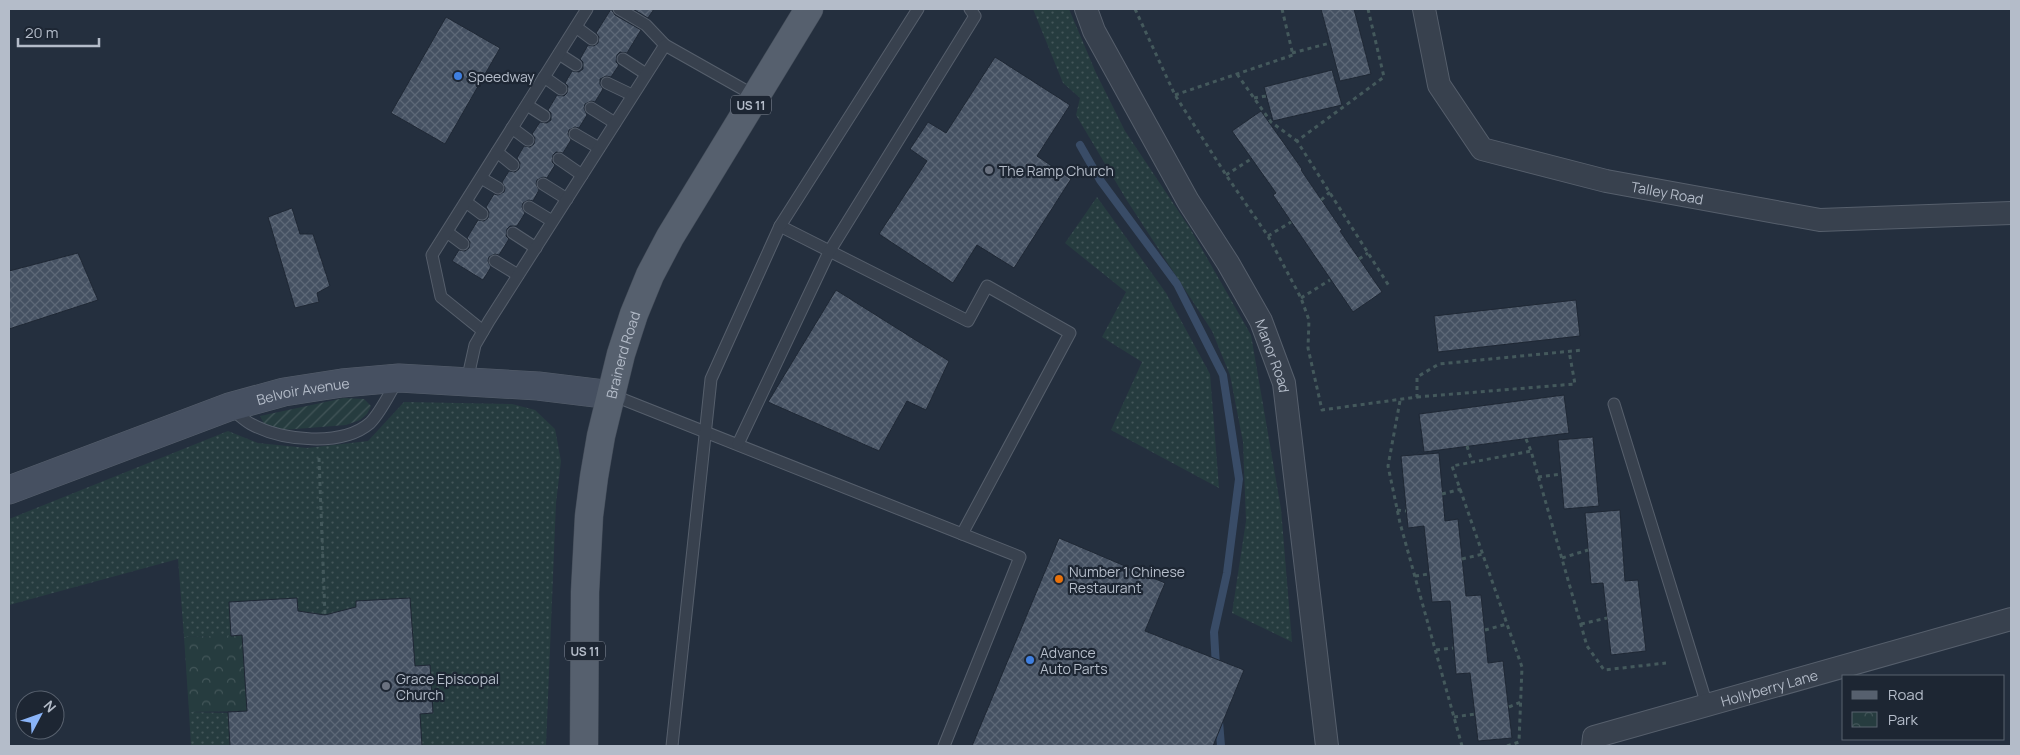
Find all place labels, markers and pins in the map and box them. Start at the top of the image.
place label: Speedway [468,67,535,86]
marker: Speedway [452,70,464,82]
place label: The Ramp Church [999,161,1114,180]
marker: The Ramp Church [983,164,995,176]
place label: Number 1 Chinese Restaurant [1069,562,1185,597]
marker: Number 1 Chinese Restaurant [1053,573,1065,585]
place label: Advance Auto Parts [1040,643,1108,678]
marker: Advance Auto Parts [1024,654,1036,666]
place label: Grace Episcopal Church [396,669,499,704]
marker: Grace Episcopal Church [380,680,392,692]

